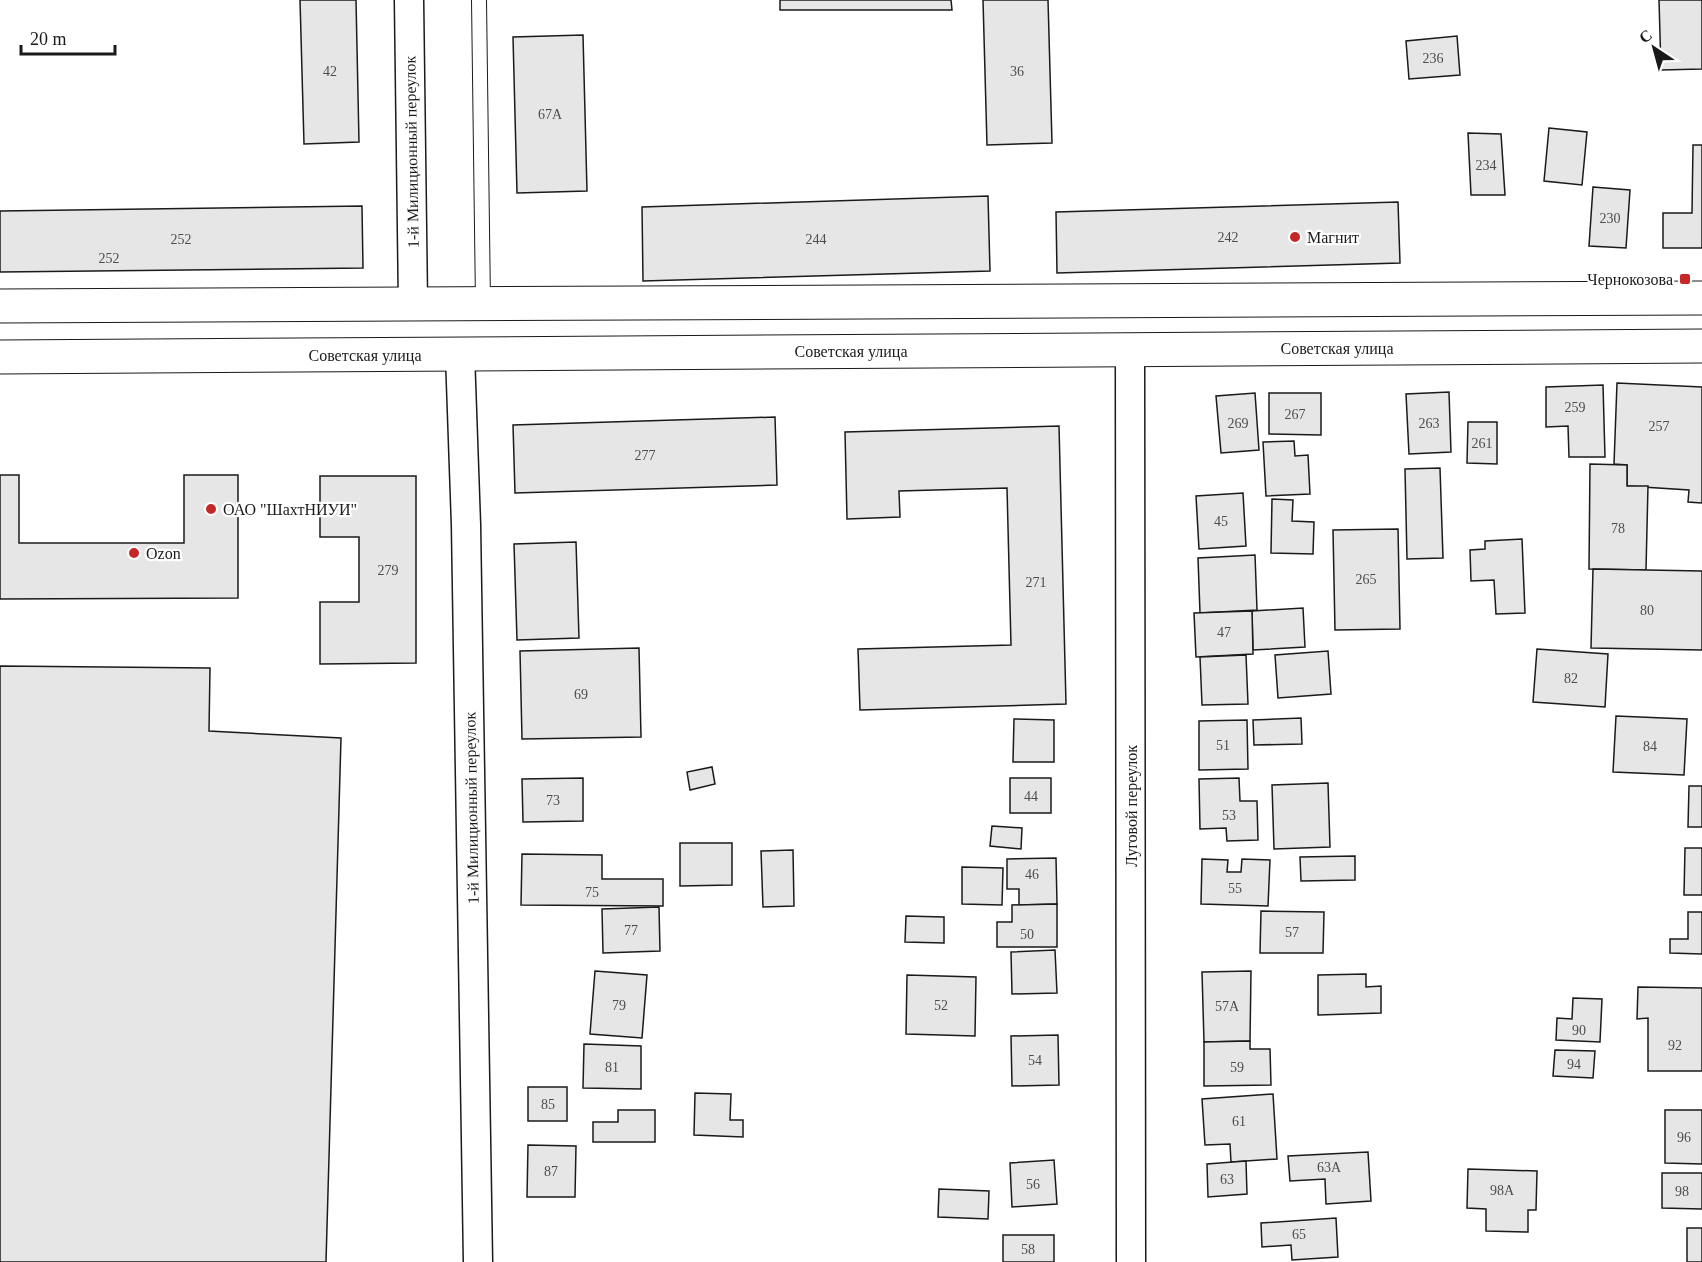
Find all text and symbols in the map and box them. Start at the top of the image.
scale bar [21,18,116,56]
north arrow [1624,18,1684,78]
text: С [1636,26,1655,47]
text: 20 m [30,29,67,49]
house number: 236 [1423,51,1444,66]
street label: 1-й Милиционный переулок [401,56,423,248]
house number: 42 [323,64,337,79]
house number: 36 [1010,64,1024,79]
house number: 67А [538,107,563,122]
house number: 234 [1476,158,1497,173]
house number: 230 [1600,211,1621,226]
place label: Магнит [1307,229,1359,246]
house number: 242 [1218,230,1239,245]
marker: Магнит [1288,230,1302,244]
house number: 252 [171,232,192,247]
house number: 244 [806,232,827,247]
house number: 252 [99,251,120,266]
place label: Чернокозова [1587,271,1673,289]
marker: Чернокозова [1678,272,1692,286]
street label: Советская улица [1280,340,1394,358]
street label: Советская улица [794,343,908,361]
street label: Советская улица [308,347,422,365]
house number: 259 [1565,400,1586,415]
house number: 267 [1285,407,1306,422]
house number: 269 [1228,416,1249,431]
house number: 263 [1419,416,1440,431]
house number: 257 [1649,419,1670,434]
house number: 261 [1472,436,1493,451]
house number: 277 [635,448,656,463]
place label: ОАО "ШахтНИУИ" [223,501,357,518]
marker: ОАО "ШахтНИУИ" [204,502,218,516]
house number: 45 [1214,514,1228,529]
house number: 78 [1611,521,1625,536]
place label: Ozon [146,545,181,562]
marker: Ozon [127,546,141,560]
house number: 279 [378,563,399,578]
house number: 265 [1356,572,1377,587]
house number: 271 [1026,575,1047,590]
house number: 80 [1640,603,1654,618]
house number: 47 [1217,625,1231,640]
house number: 82 [1564,671,1578,686]
house number: 69 [574,687,588,702]
street label: 1-й Милиционный переулок [461,712,483,904]
house number: 51 [1216,738,1230,753]
house number: 84 [1643,739,1657,754]
street label: Луговой переулок [1123,745,1141,867]
house number: 44 [1024,789,1038,804]
house number: 73 [546,793,560,808]
house number: 53 [1222,808,1236,823]
house number: 46 [1025,867,1039,882]
house number: 55 [1228,881,1242,896]
house number: 75 [585,885,599,900]
house number: 77 [624,923,638,938]
house number: 57 [1285,925,1299,940]
house number: 50 [1020,927,1034,942]
house number: 79 [612,998,626,1013]
house number: 52 [934,998,948,1013]
house number: 57А [1215,999,1240,1014]
house number: 90 [1572,1023,1586,1038]
house number: 92 [1668,1038,1682,1053]
house number: 54 [1028,1053,1042,1068]
house number: 94 [1567,1057,1581,1072]
house number: 81 [605,1060,619,1075]
house number: 59 [1230,1060,1244,1075]
house number: 85 [541,1097,555,1112]
house number: 61 [1232,1114,1246,1129]
house number: 96 [1677,1130,1691,1145]
house number: 63А [1317,1160,1342,1175]
house number: 87 [544,1164,558,1179]
house number: 63 [1220,1172,1234,1187]
house number: 56 [1026,1177,1040,1192]
house number: 98А [1490,1183,1515,1198]
house number: 98 [1675,1184,1689,1199]
house number: 65 [1292,1227,1306,1242]
house number: 58 [1021,1242,1035,1257]

